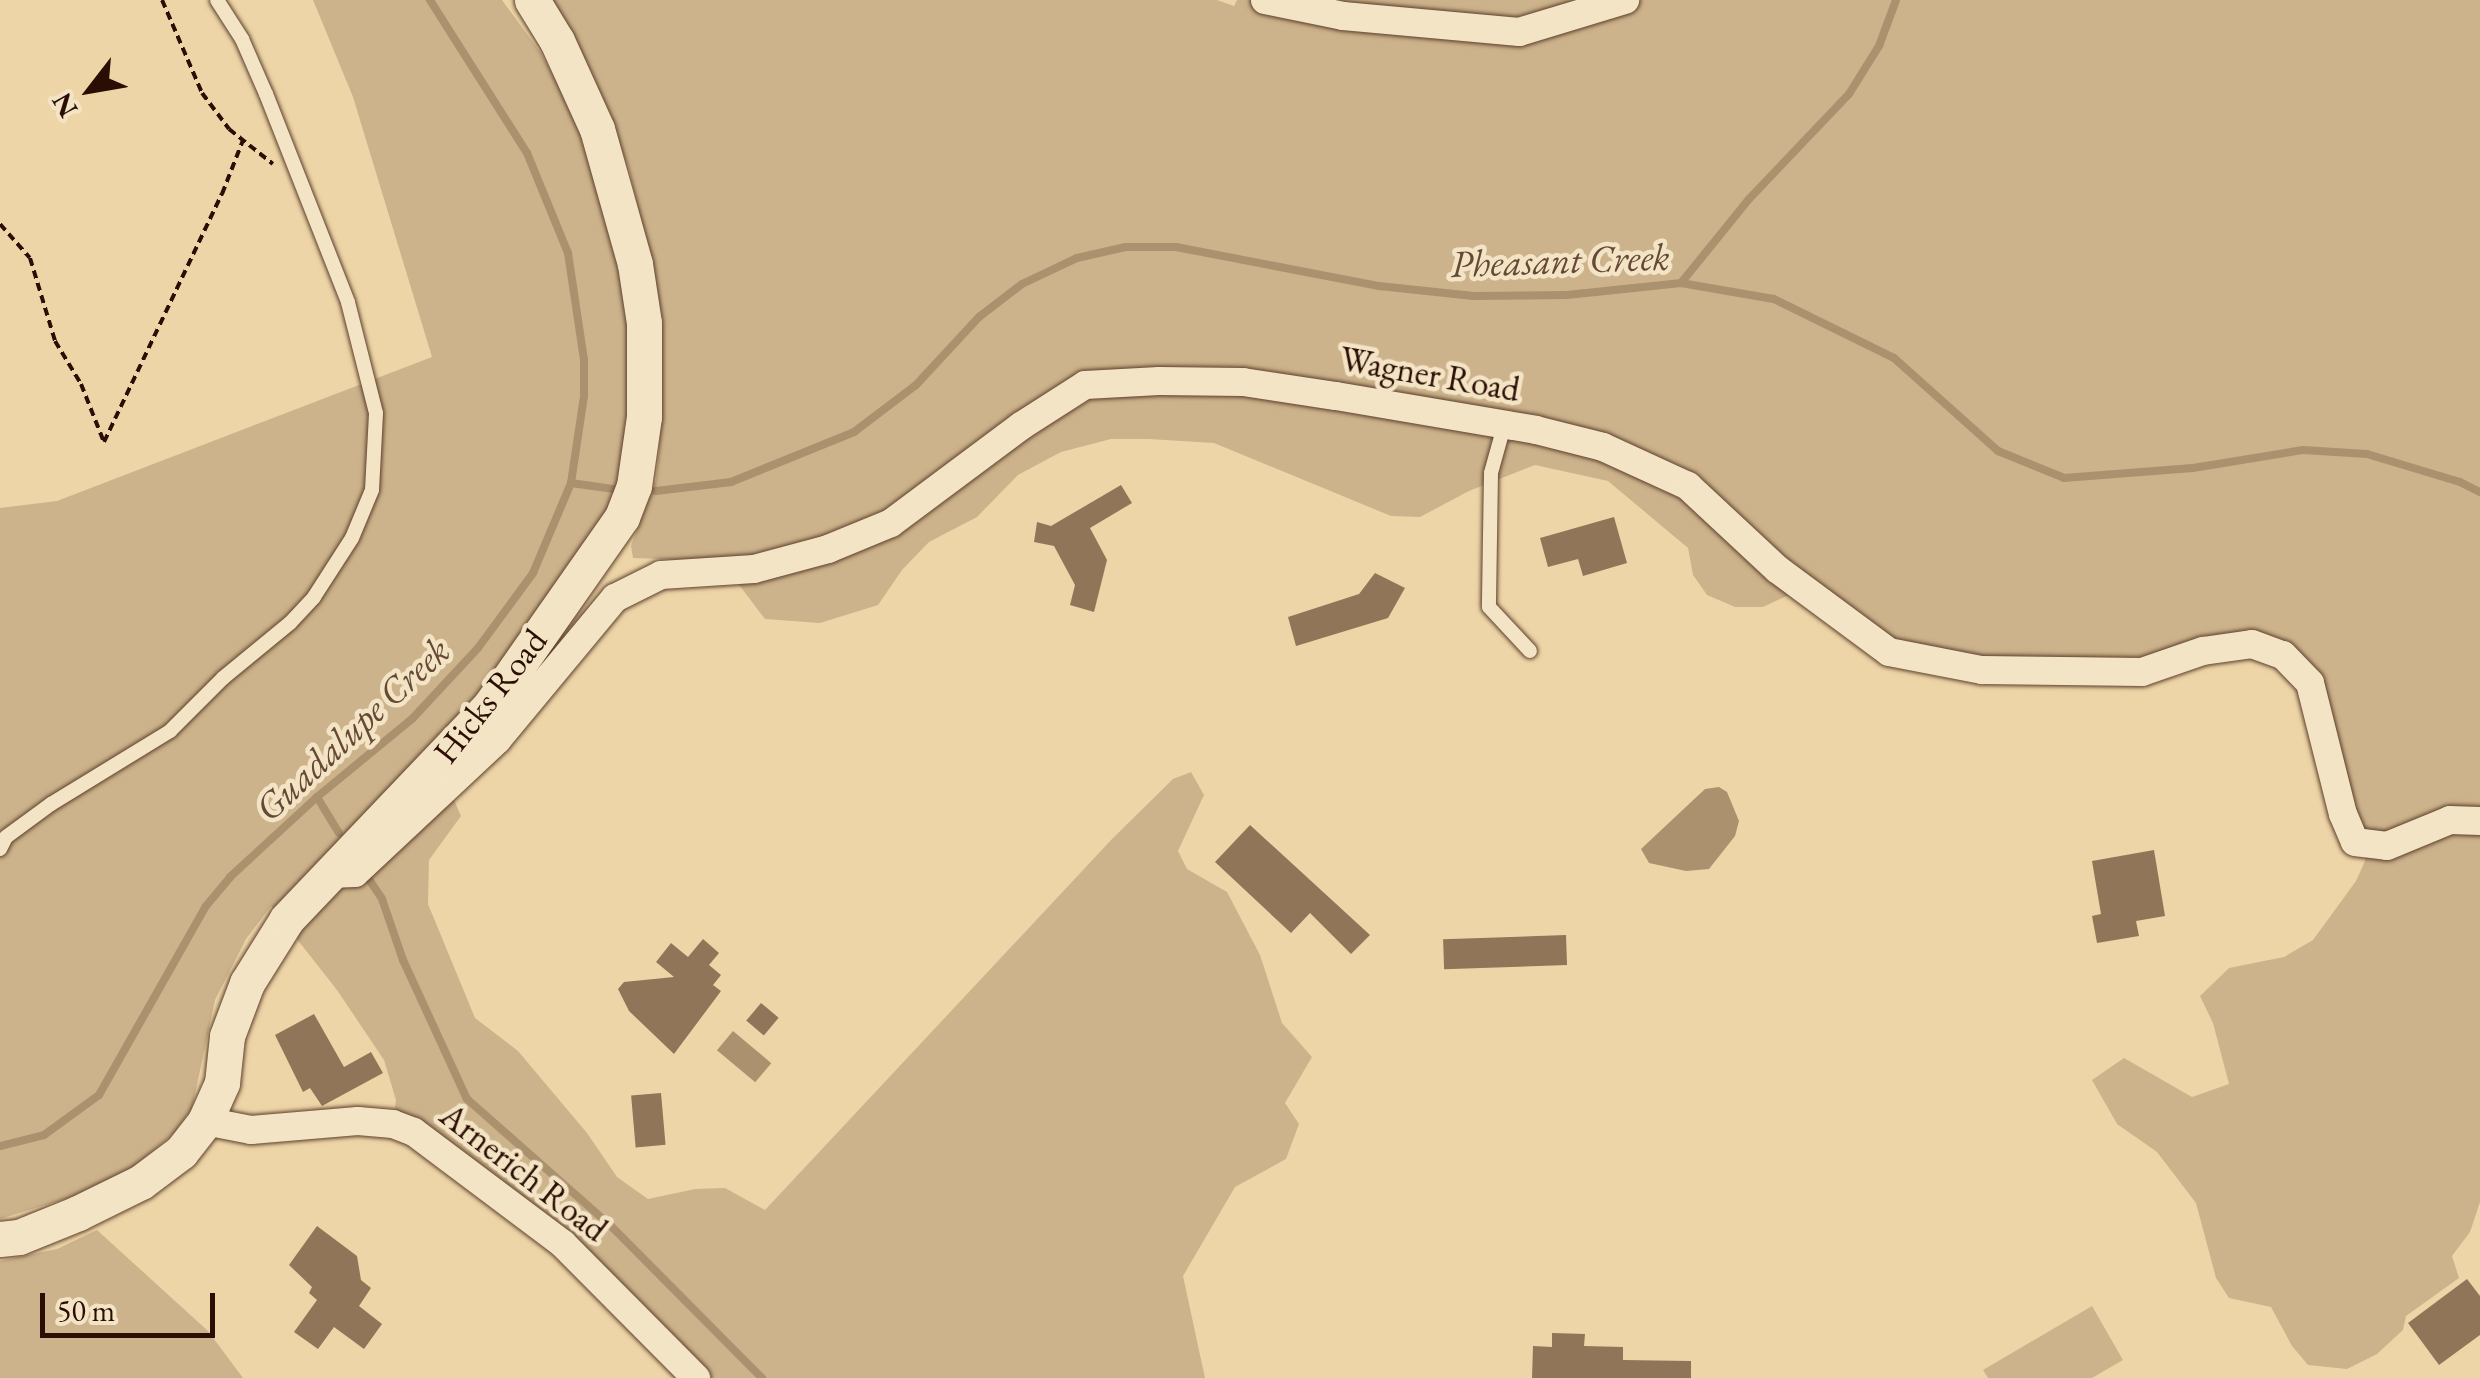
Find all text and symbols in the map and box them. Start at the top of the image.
north arrow [40,40,140,140]
text: N [43,86,86,124]
water label: Pheasant Creek [1450,233,1670,287]
street label: Wagner Road [1337,338,1523,410]
street label: Hicks Road [424,620,556,772]
water label: Guadalupe Creek [245,627,459,831]
street label: Arnerich Road [432,1094,616,1250]
scale bar [45,1273,220,1335]
text: 50 m [57,1291,115,1330]

